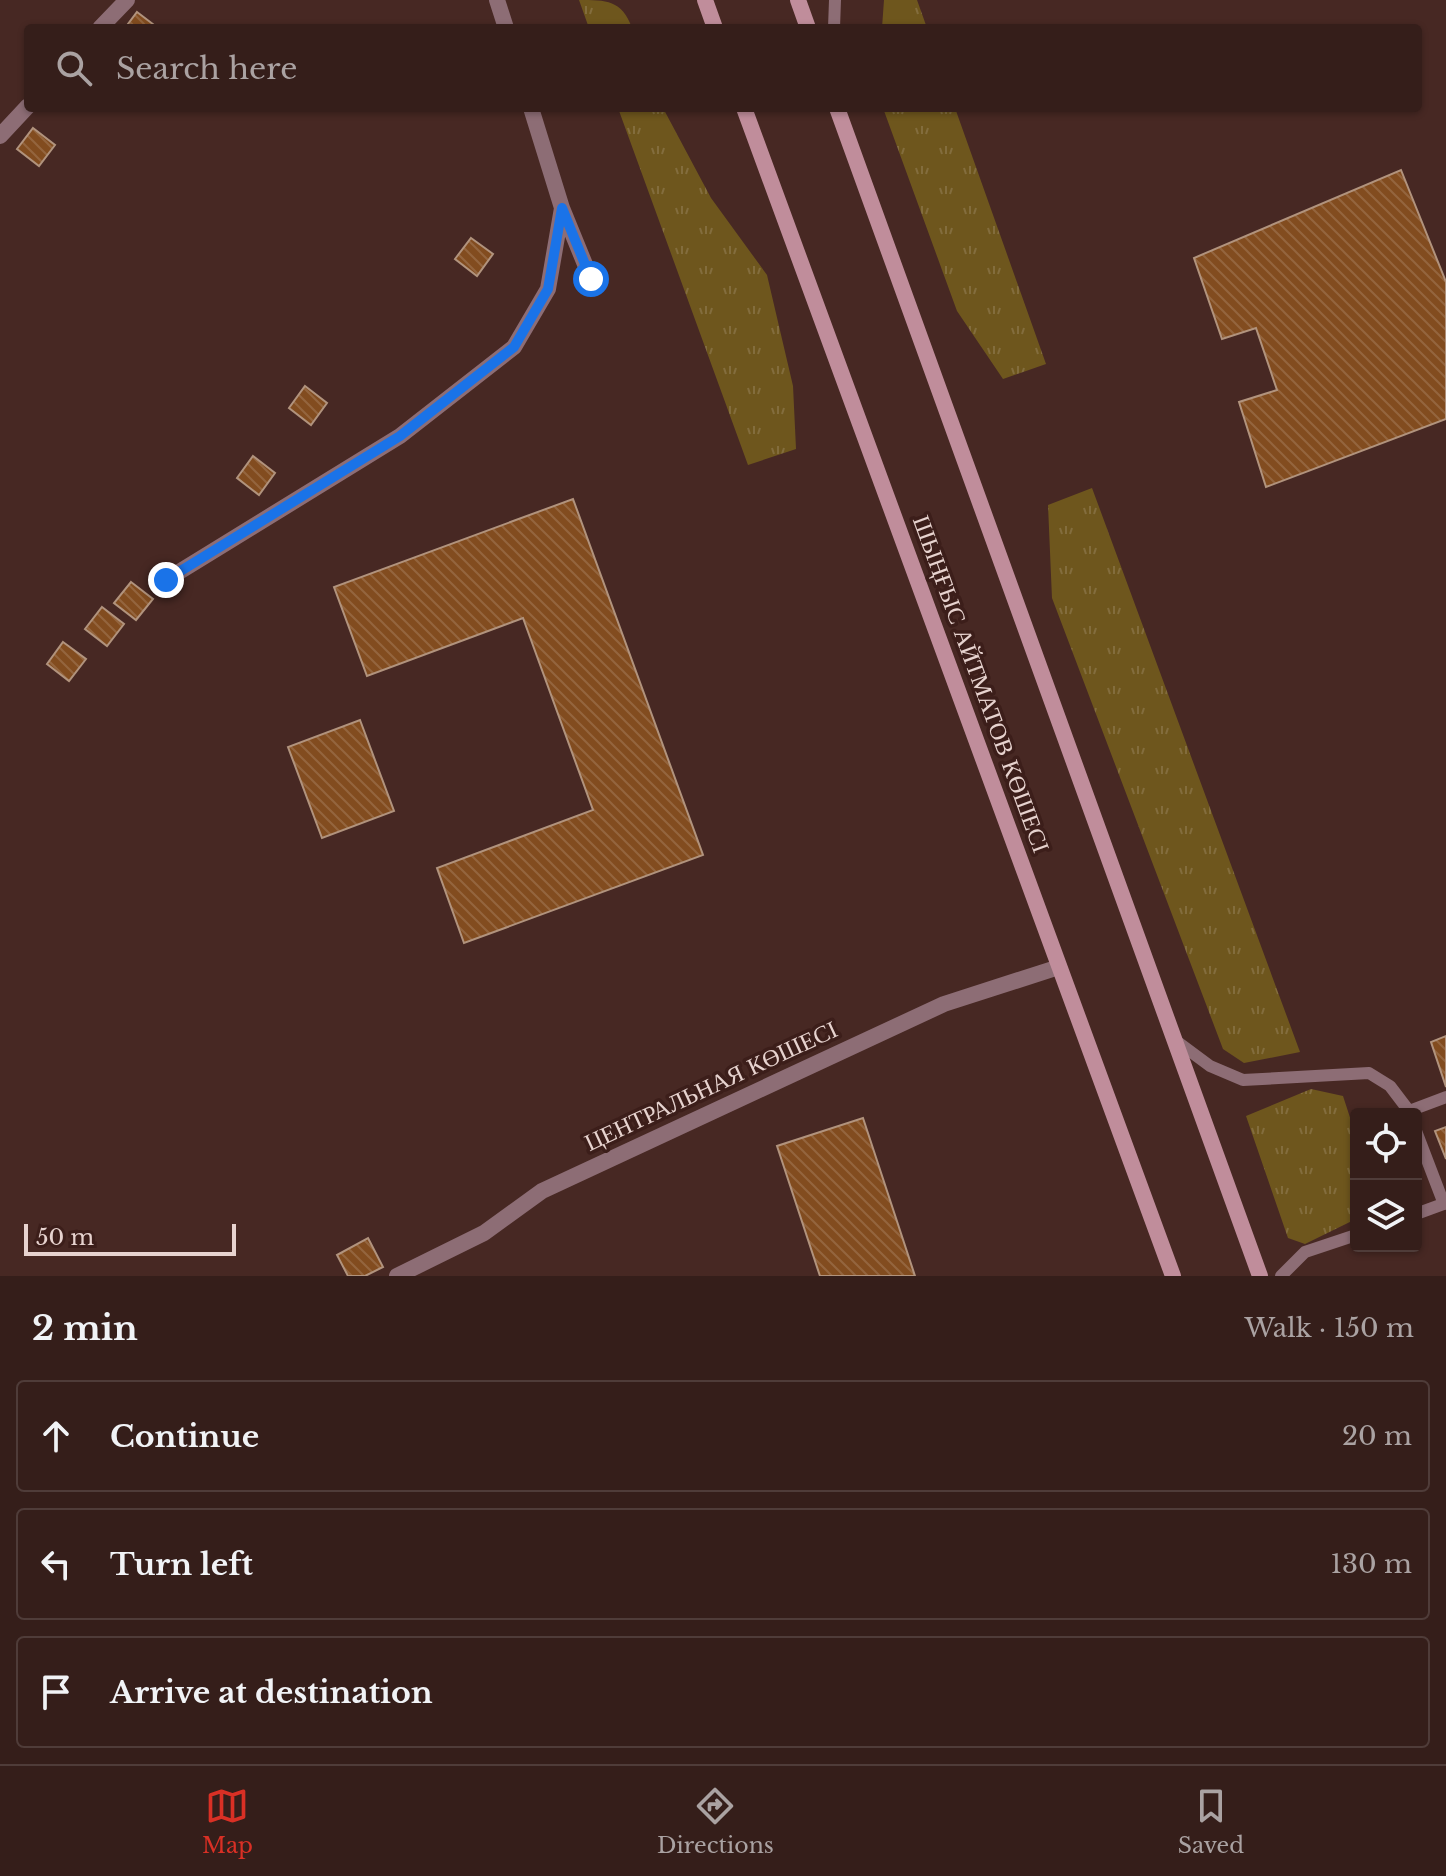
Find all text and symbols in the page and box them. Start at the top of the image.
search box [24,24,1422,112]
icon: search [52,46,96,90]
text: Search here [116,50,297,87]
route start [573,261,609,297]
street label: ШЫҢҒЫС АЙТМАТОВ КӨШЕСІ [907,511,1056,856]
route end [148,562,184,598]
street label: ЦЕНТРАЛЬНАЯ КӨШЕСІ [580,1014,842,1157]
map controls [1350,1108,1422,1252]
button: locate [1350,1108,1422,1180]
button: layers [1350,1180,1422,1252]
scale bar [24,1220,236,1256]
text: 50 m [36,1224,94,1251]
text: 2 min [32,1307,138,1349]
text: Walk · 150 m [1245,1312,1414,1344]
icon: ahead [34,1414,78,1458]
text: Continue [110,1418,259,1455]
text: 20 m [1342,1420,1412,1452]
icon: left [34,1542,78,1586]
text: Turn left [110,1546,253,1583]
text: 130 m [1330,1548,1412,1580]
icon: arrive [34,1670,78,1714]
text: Arrive at destination [110,1674,433,1711]
tab: Map [202,1784,253,1859]
tab: Directions [657,1784,774,1859]
tab: Saved [1178,1784,1244,1859]

